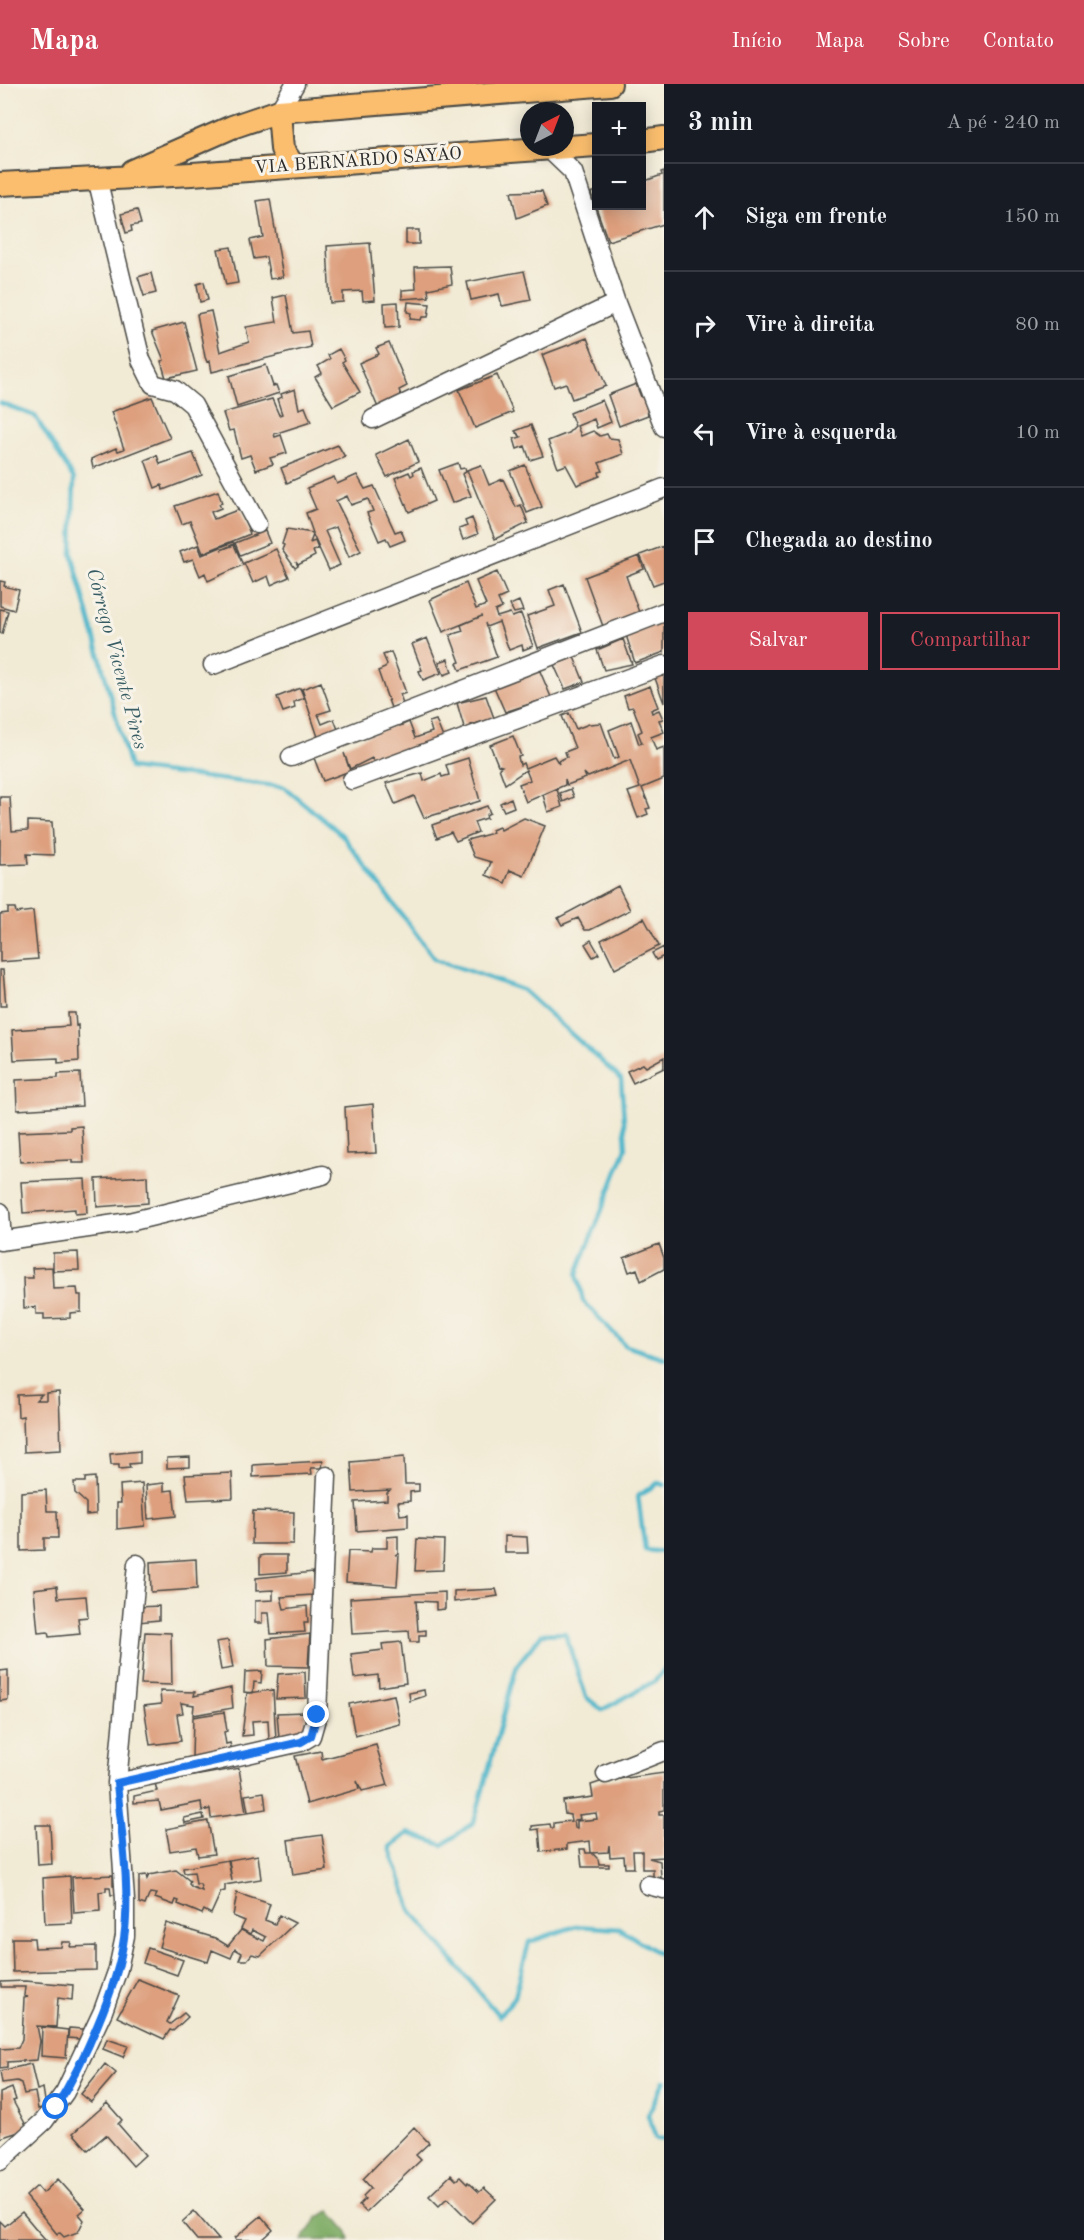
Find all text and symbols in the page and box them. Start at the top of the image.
text: Mapa [30,28,99,56]
text: Início [731,31,782,52]
text: Mapa [815,31,864,52]
text: Sobre [897,31,950,52]
text: Contato [983,31,1054,52]
north arrow [520,102,574,156]
map controls [592,102,646,210]
button: + [592,102,646,156]
text: 3 min [688,110,753,136]
text: A pé · 240 m [946,113,1060,133]
street label: VIA BERNARDO SAYÃO [253,141,462,177]
button: − [592,156,646,210]
icon: ahead [688,201,721,234]
text: Siga em frente [745,206,887,228]
text: 150 m [1004,207,1060,227]
icon: right [688,309,721,342]
text: Vire à direita [745,314,875,336]
text: 80 m [1015,315,1060,335]
icon: left [688,417,721,450]
text: Vire à esquerda [745,422,897,444]
text: 10 m [1015,423,1060,443]
icon: arrive [688,525,721,558]
text: Chegada ao destino [745,530,933,552]
water label: Córrego Vicente Pires [82,566,150,752]
button: Salvar [688,612,868,670]
button: Compartilhar [880,612,1060,670]
route end [303,1701,329,1727]
route start [42,2093,68,2119]

